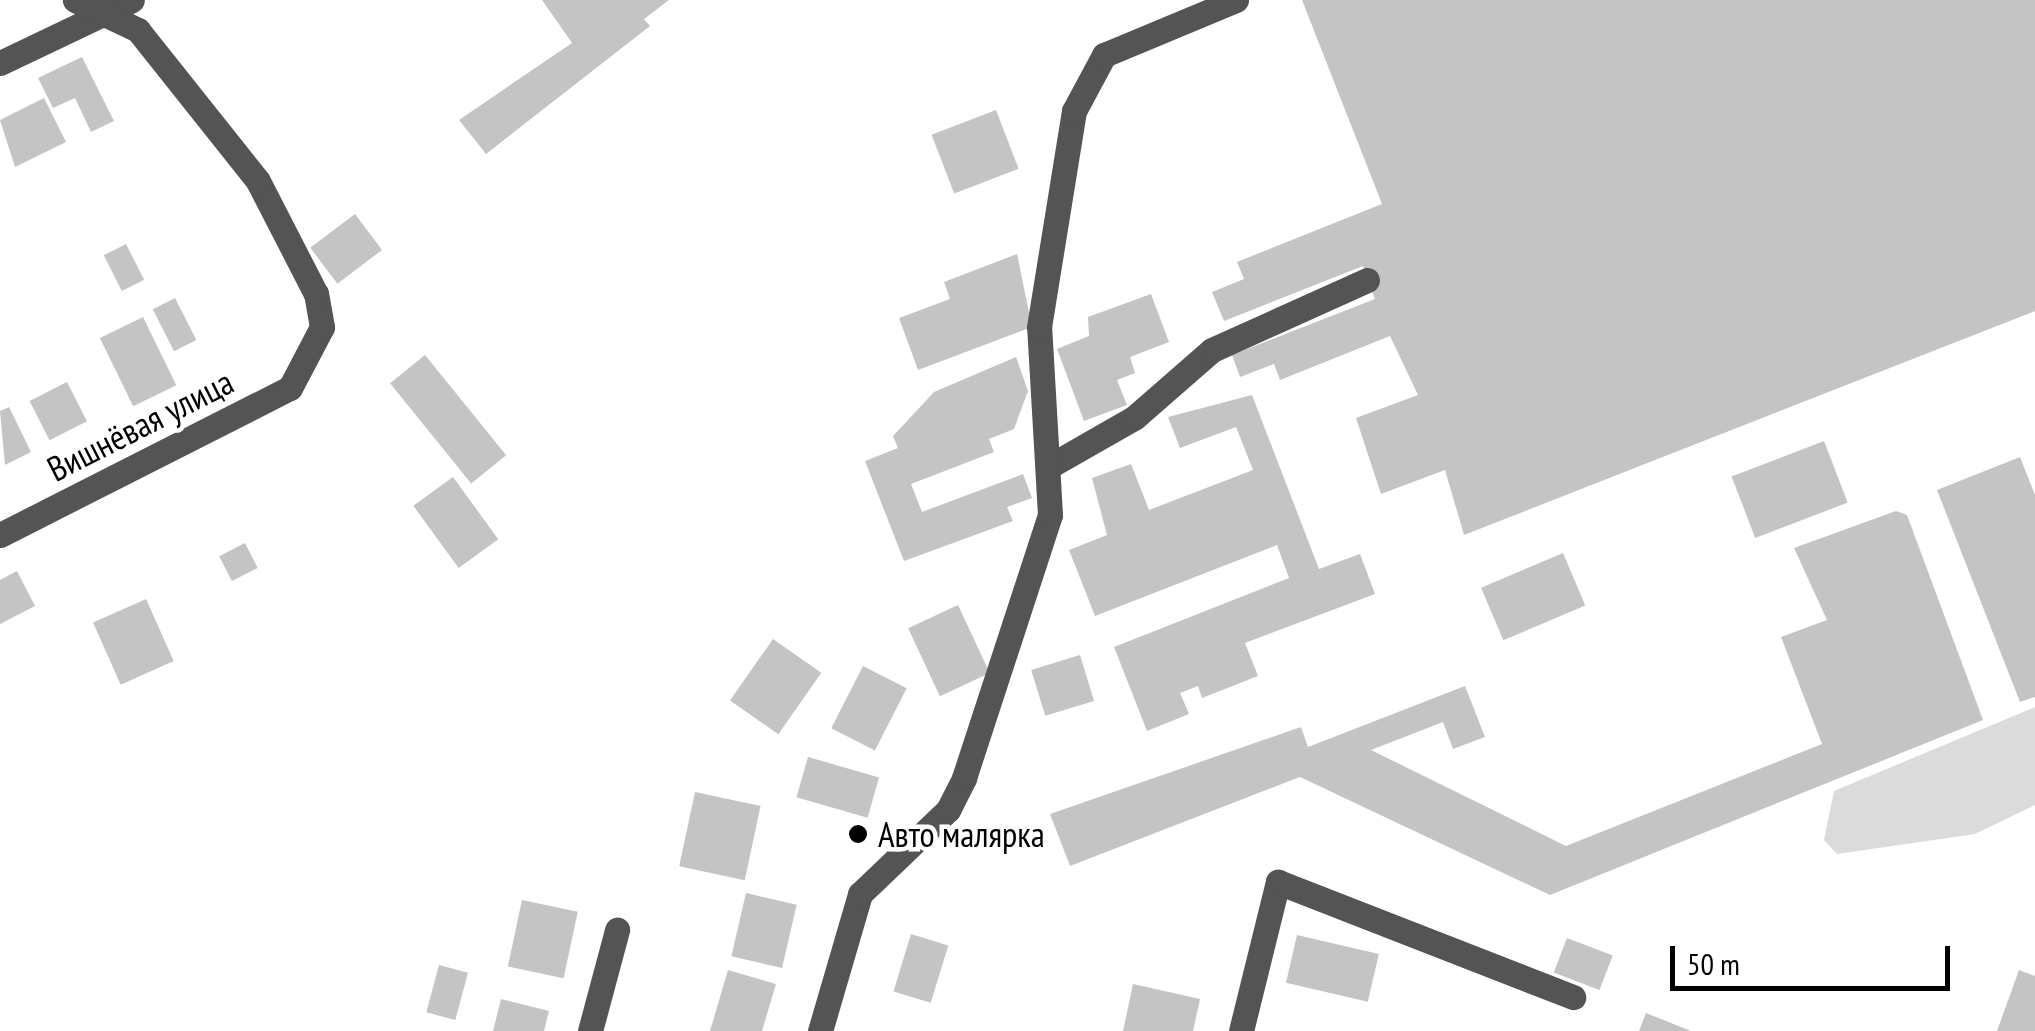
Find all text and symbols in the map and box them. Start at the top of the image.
street label: Вишнёвая улица [40,360,240,490]
place label: Авто малярка [878,813,1045,855]
marker: Авто малярка [847,823,869,845]
scale bar [1675,926,1955,988]
text: 50 m [1687,944,1740,983]

